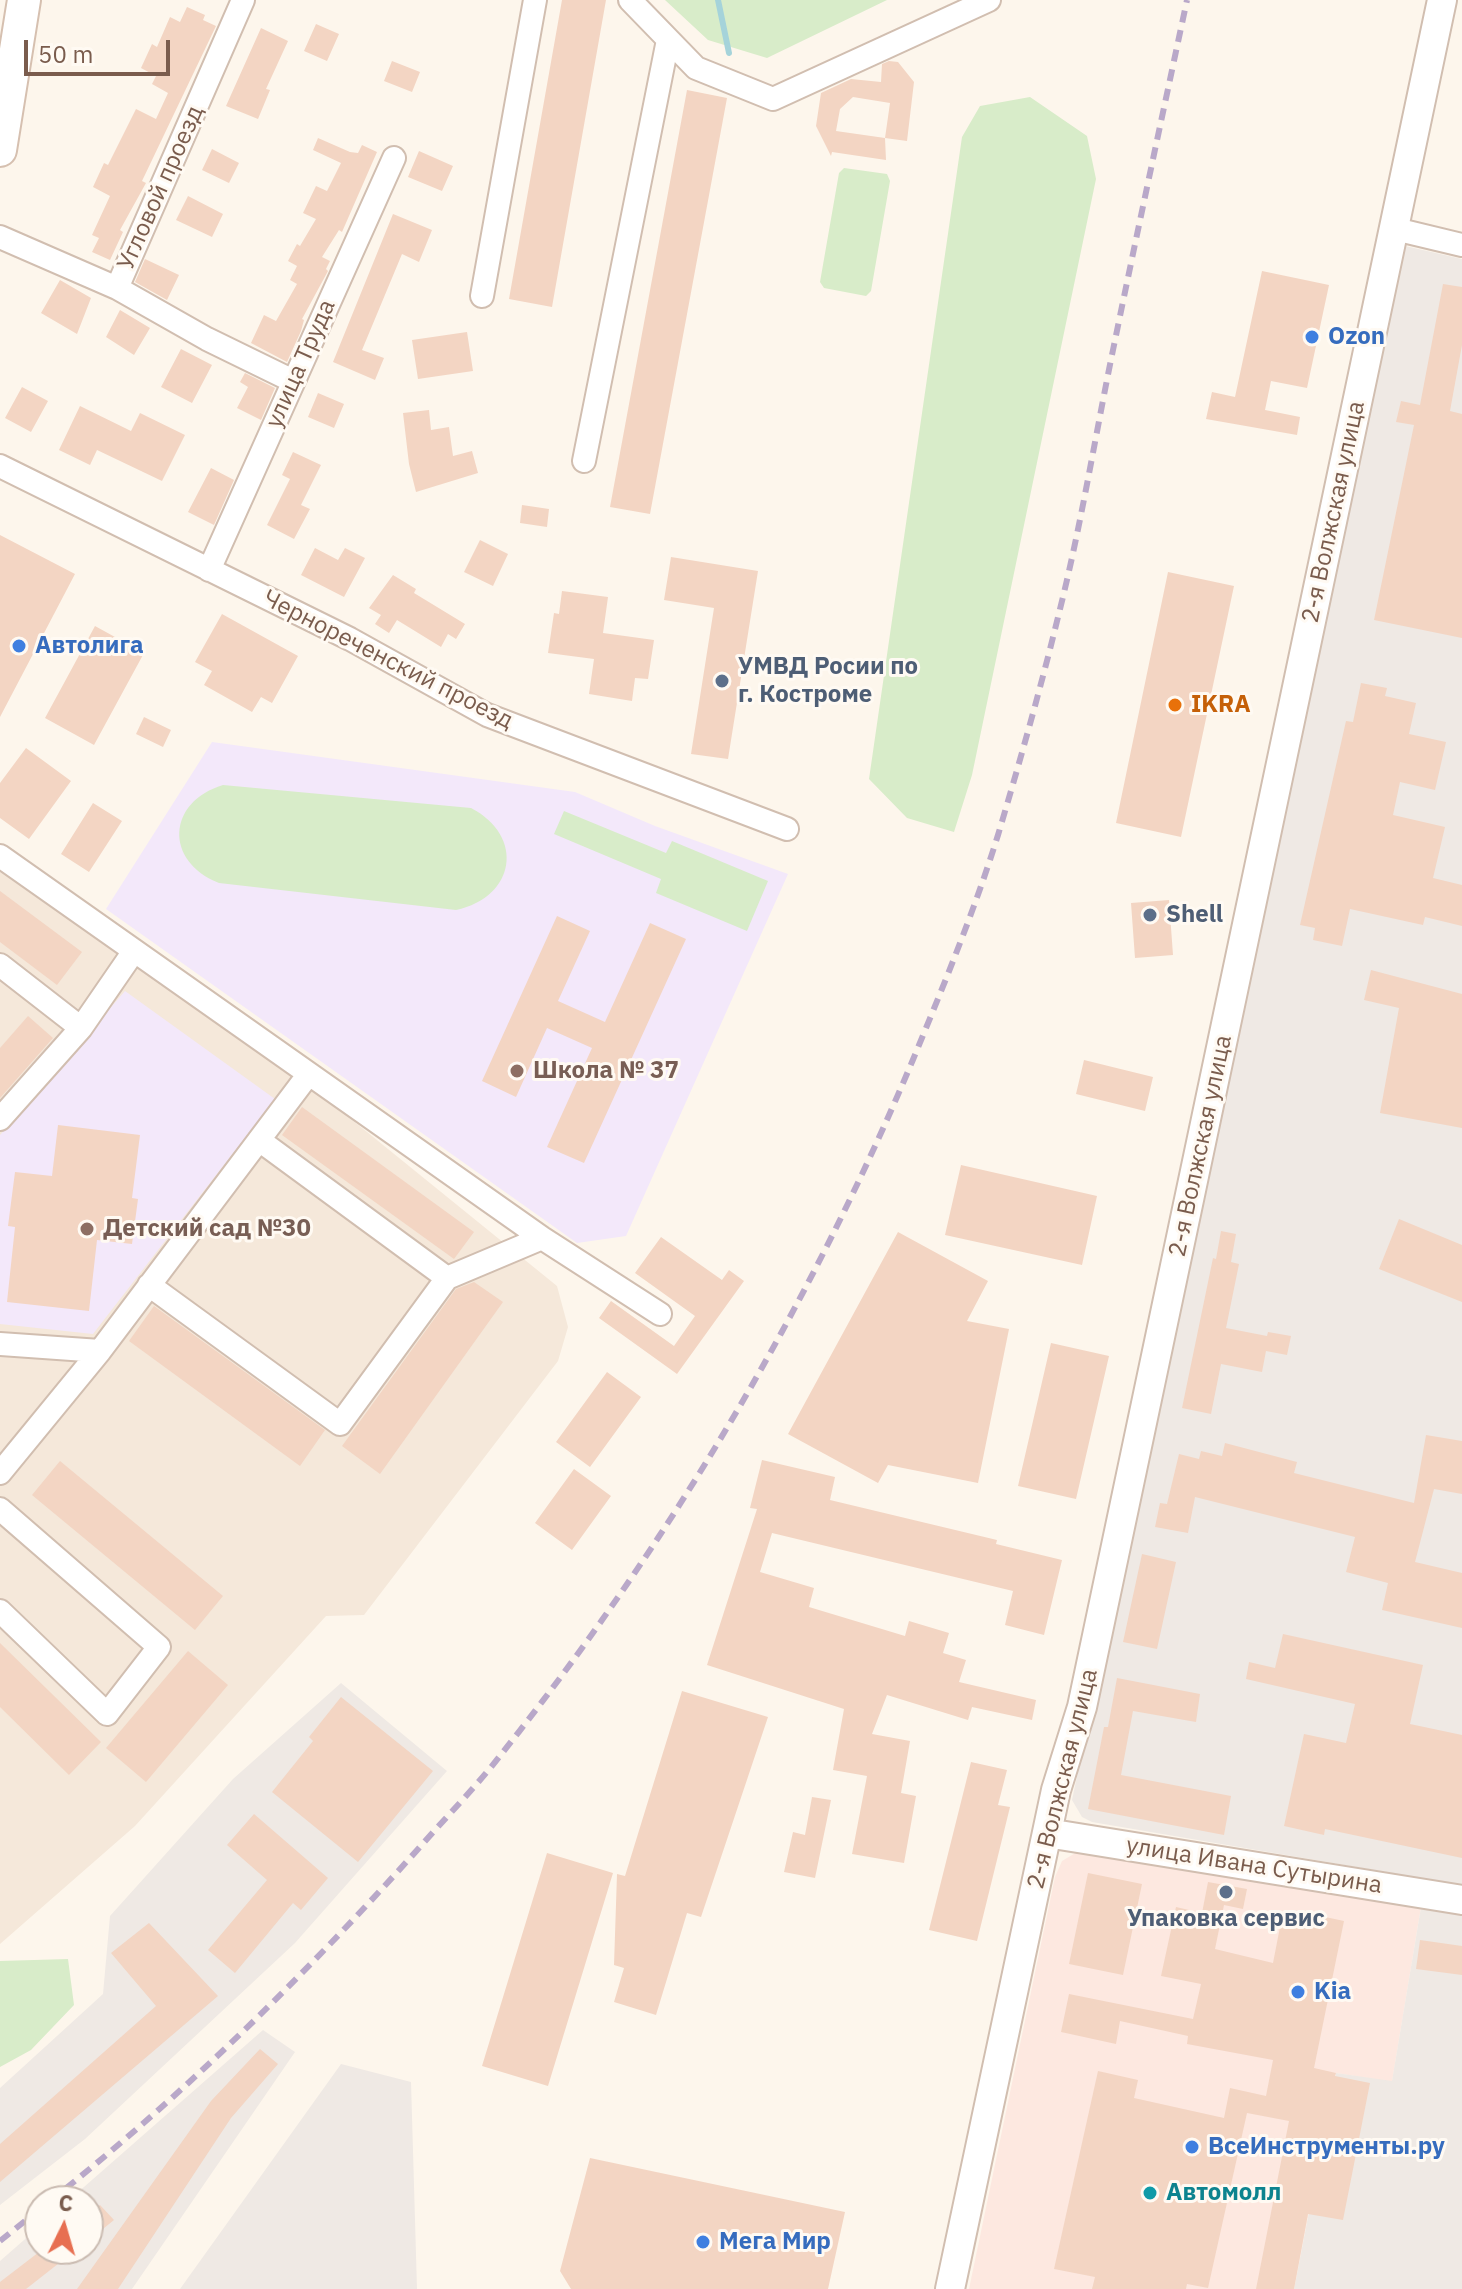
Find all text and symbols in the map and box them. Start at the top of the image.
scale bar [28,24,174,74]
text: 50 m [38,38,93,70]
street label: Угловой проезд [112,101,210,275]
street label: улица Труда [260,295,342,433]
place label: Ozon [1328,323,1385,351]
marker: Ozon [1303,328,1321,346]
street label: 2-я Волжская улица [1296,398,1372,626]
street label: Чернореченский проезд [258,584,518,736]
place label: Автолига [35,632,144,660]
marker: Автолига [10,637,28,655]
place label: УМВД Росии по г. Костроме [738,653,918,709]
marker: УМВД Росии по г. Костроме [713,672,731,690]
place label: IKRA [1191,691,1251,719]
marker: IKRA [1166,696,1184,714]
place label: Shell [1166,901,1223,929]
marker: Shell [1141,906,1159,924]
street label: 2-я Волжская улица [1163,1032,1239,1260]
place label: Школа № 37 [533,1057,679,1085]
marker: Школа № 37 [508,1062,526,1080]
place label: Детский сад №30 [103,1215,311,1243]
marker: Детский сад №30 [78,1220,96,1238]
street label: 2-я Волжская улица [1022,1666,1104,1892]
street label: улица Ивана Сутырина [1124,1832,1384,1900]
marker: Упаковка сервис [1217,1883,1235,1901]
place label: Упаковка сервис [1127,1905,1325,1933]
place label: Kia [1314,1978,1351,2006]
marker: Kia [1289,1983,1307,2001]
place label: ВсеИнструменты.ру [1208,2133,1445,2161]
marker: ВсеИнструменты.ру [1183,2138,1201,2156]
place label: Автомолл [1166,2179,1281,2207]
marker: Автомолл [1141,2184,1159,2202]
north arrow [24,2185,104,2265]
text: С [58,2188,74,2218]
place label: Мега Мир [719,2228,831,2256]
marker: Мега Мир [694,2233,712,2251]

